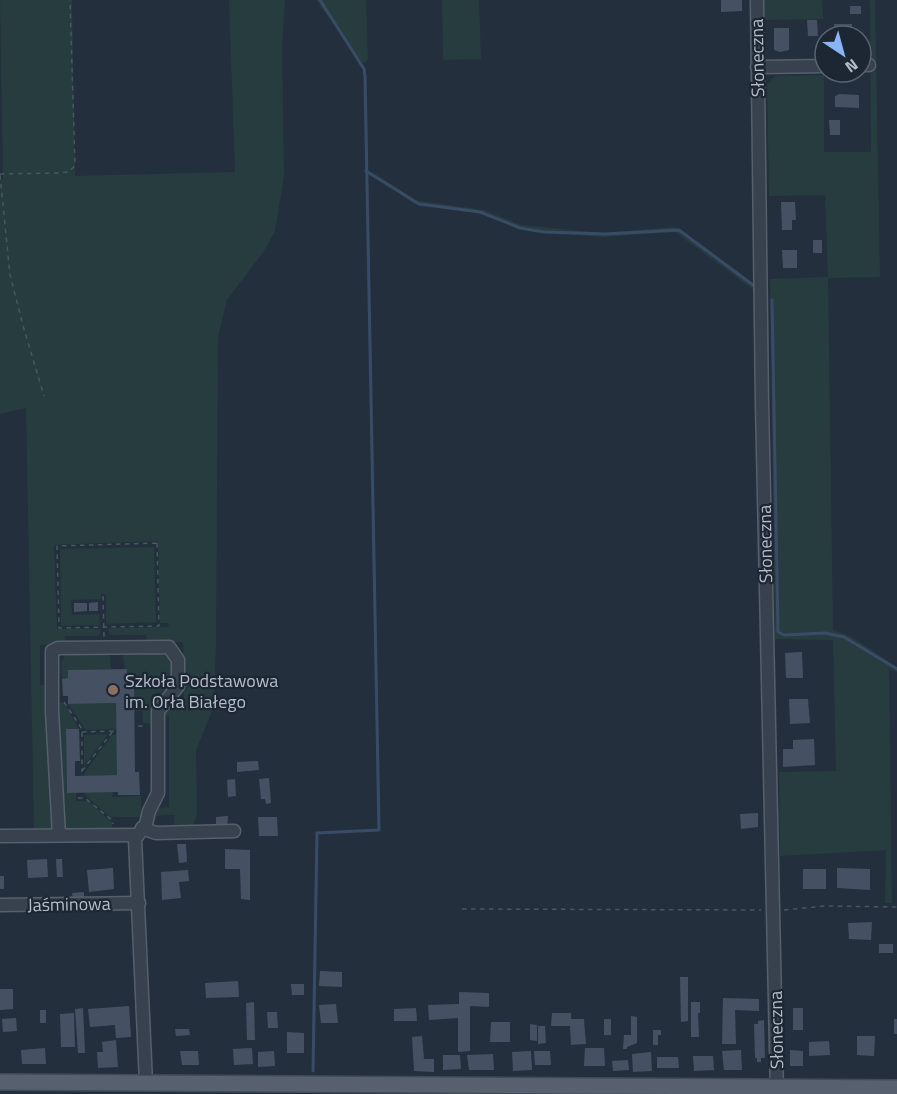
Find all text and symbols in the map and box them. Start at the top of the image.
street label: Słoneczna [743,19,771,97]
north arrow [813,24,873,84]
text: N [840,53,863,79]
street label: Słoneczna [751,505,779,583]
place label: Szkoła Podstawowa im. Orła Białego [125,667,278,715]
marker: Szkoła Podstawowa im. Orła Białego [106,683,120,697]
street label: Jaśminowa [27,890,111,918]
street label: Słoneczna [762,991,790,1069]

